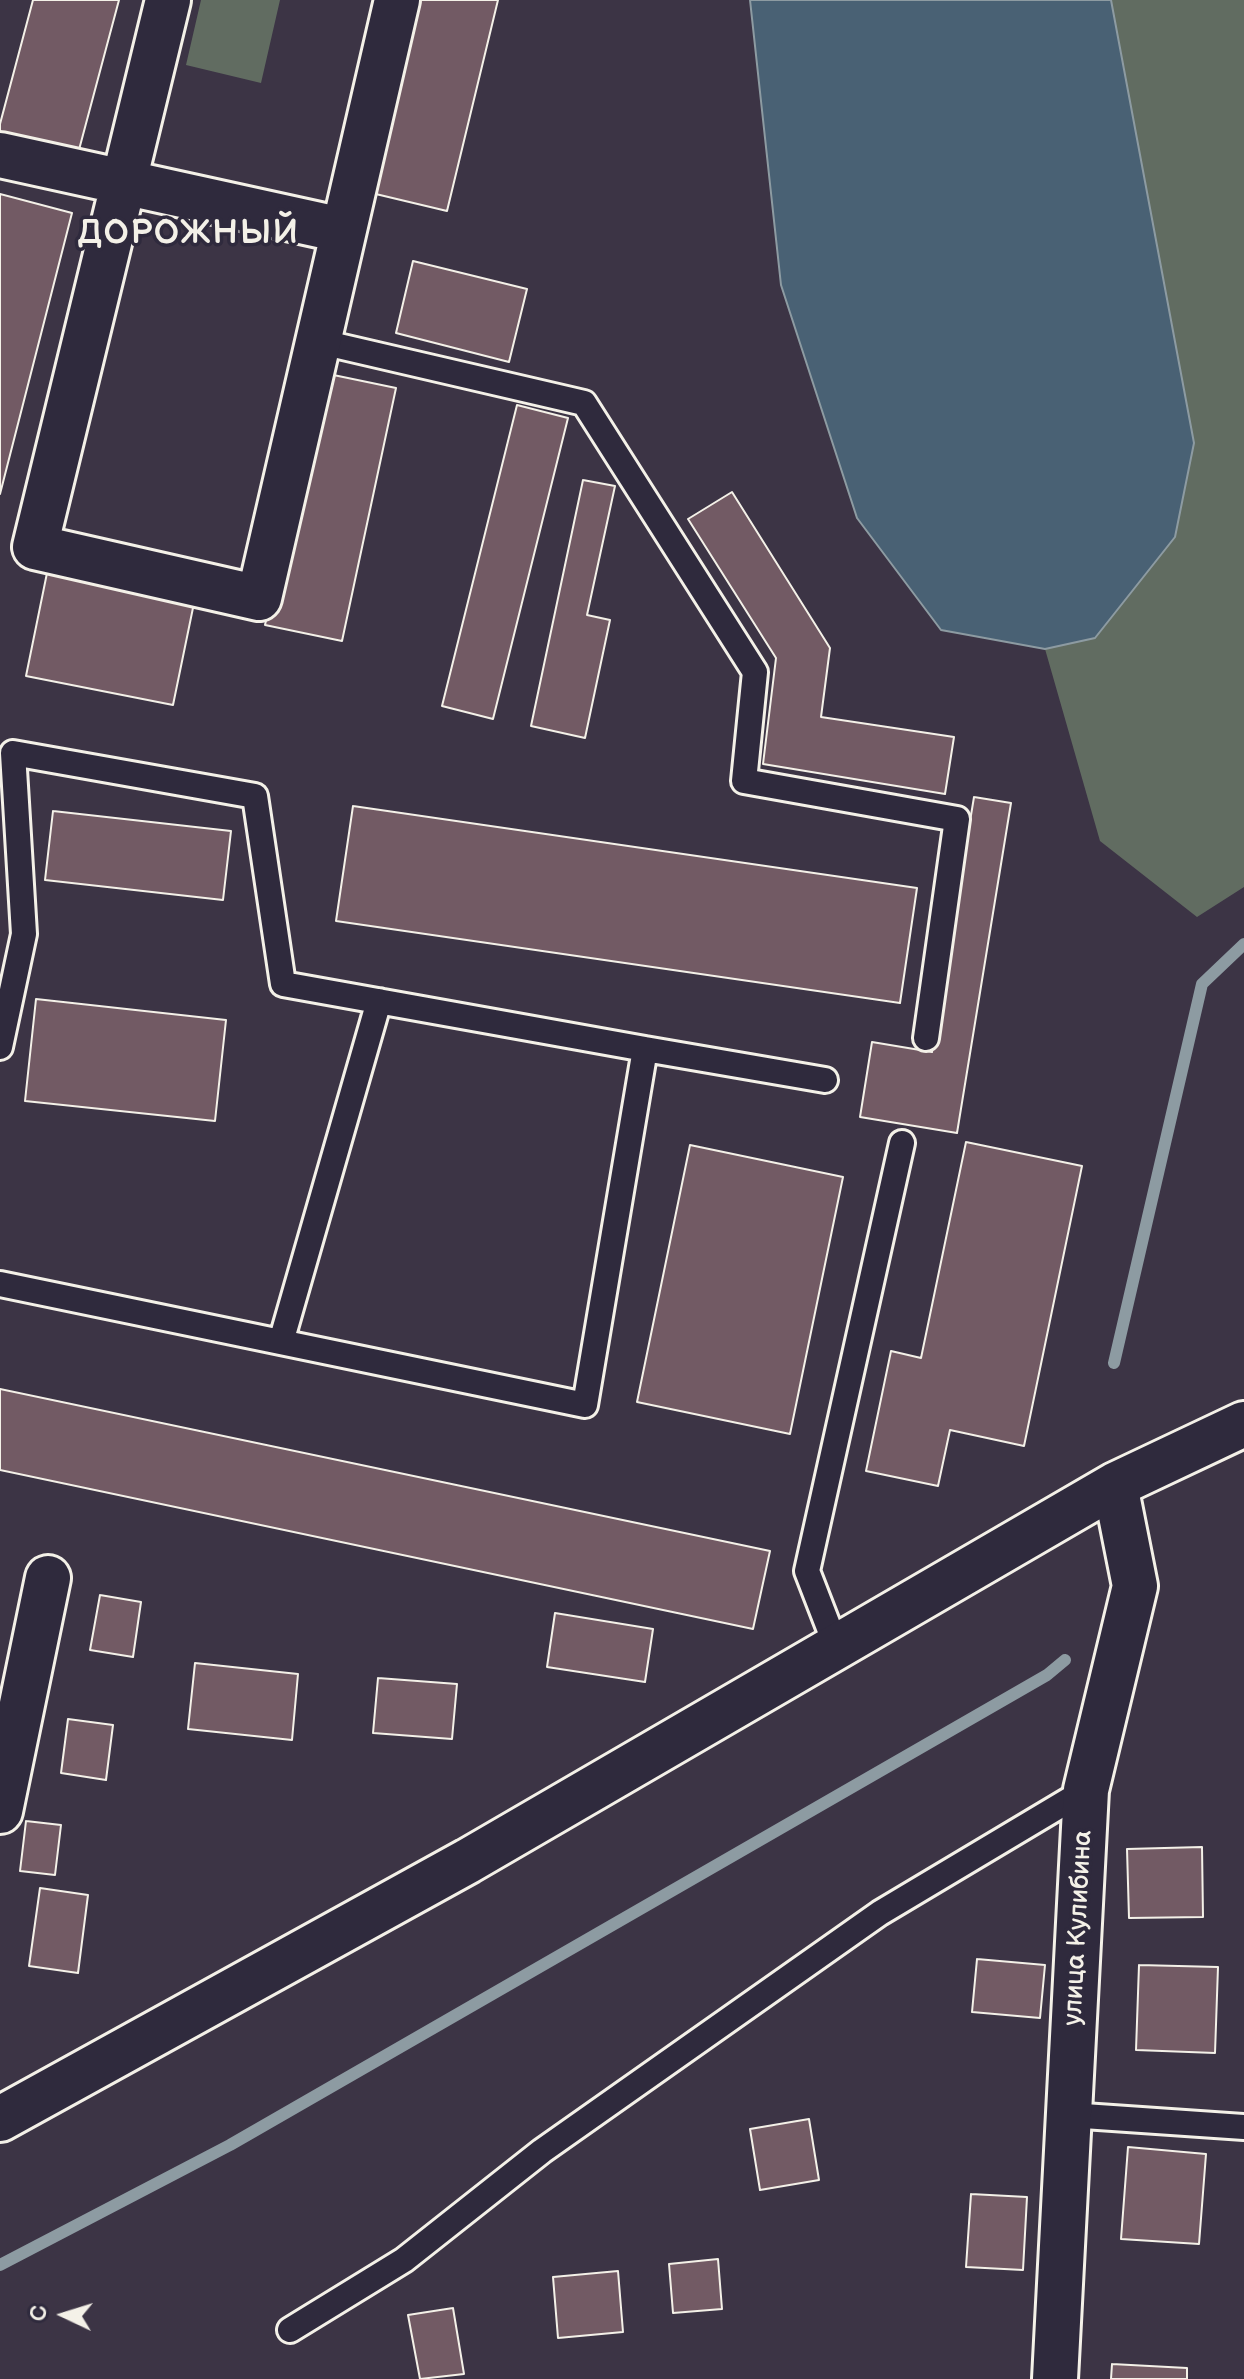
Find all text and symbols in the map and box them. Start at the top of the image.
district label: ДОРОЖНЫЙ [78,214,300,254]
street label: улица Кулибина [1058,1829,1100,2027]
north arrow [24,2275,104,2355]
text: С [26,2305,54,2322]

